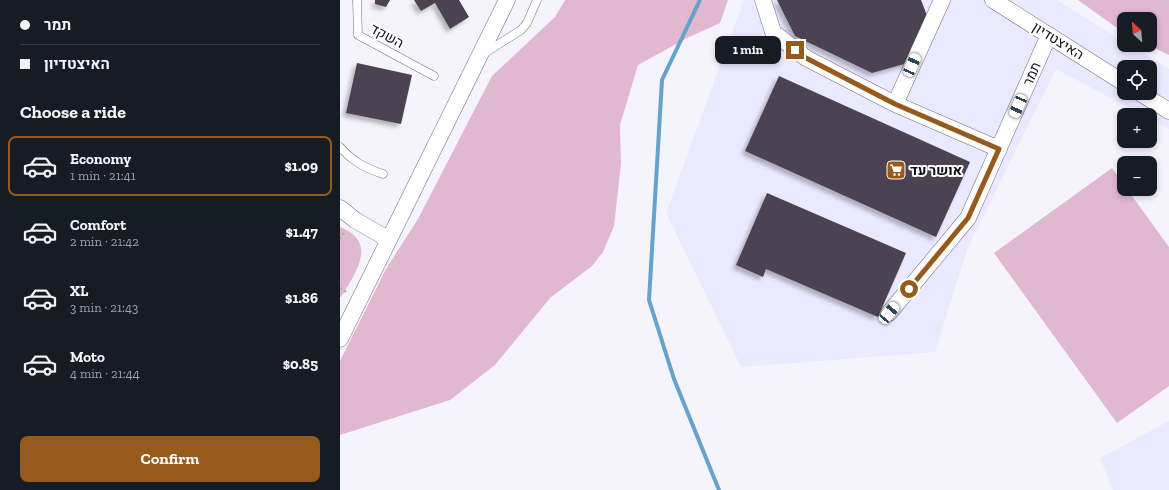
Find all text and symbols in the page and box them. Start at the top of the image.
north arrow [1117,12,1157,52]
map controls [1117,12,1157,196]
text: תמר [44,16,71,34]
street label: האיצטדיון [1029,19,1087,63]
street label: השקד [367,20,407,52]
callout: 1 min [715,36,781,64]
route end [786,41,804,59]
text: 1 min [733,42,763,57]
car [902,52,922,78]
text: האיצטדיון [44,55,110,73]
street label: תמר [1019,59,1045,89]
button: locate [1117,60,1157,100]
car [1008,93,1028,119]
text: Choose a ride [20,101,126,123]
button: + [1117,108,1157,148]
icon: car [22,148,58,184]
text: Economy [70,150,131,168]
button: − [1117,156,1157,196]
text: $1.09 [284,157,318,175]
supermarket icon: אושר עד [885,159,907,181]
place label: אושר עד [910,162,962,179]
text: 1 min · 21:41 [70,168,136,183]
icon: car [22,214,58,250]
text: Comfort [70,216,126,234]
text: $1.47 [285,223,318,241]
text: 2 min · 21:42 [70,234,139,249]
icon: car [22,280,58,316]
route start [900,280,918,298]
text: XL [70,282,88,300]
text: $1.86 [285,289,318,307]
text: 3 min · 21:43 [70,300,138,315]
car [877,300,901,326]
icon: car [22,346,58,382]
text: Moto [70,348,105,366]
text: $0.85 [283,355,318,373]
text: 4 min · 21:44 [70,366,140,381]
button: Confirm [20,436,320,482]

